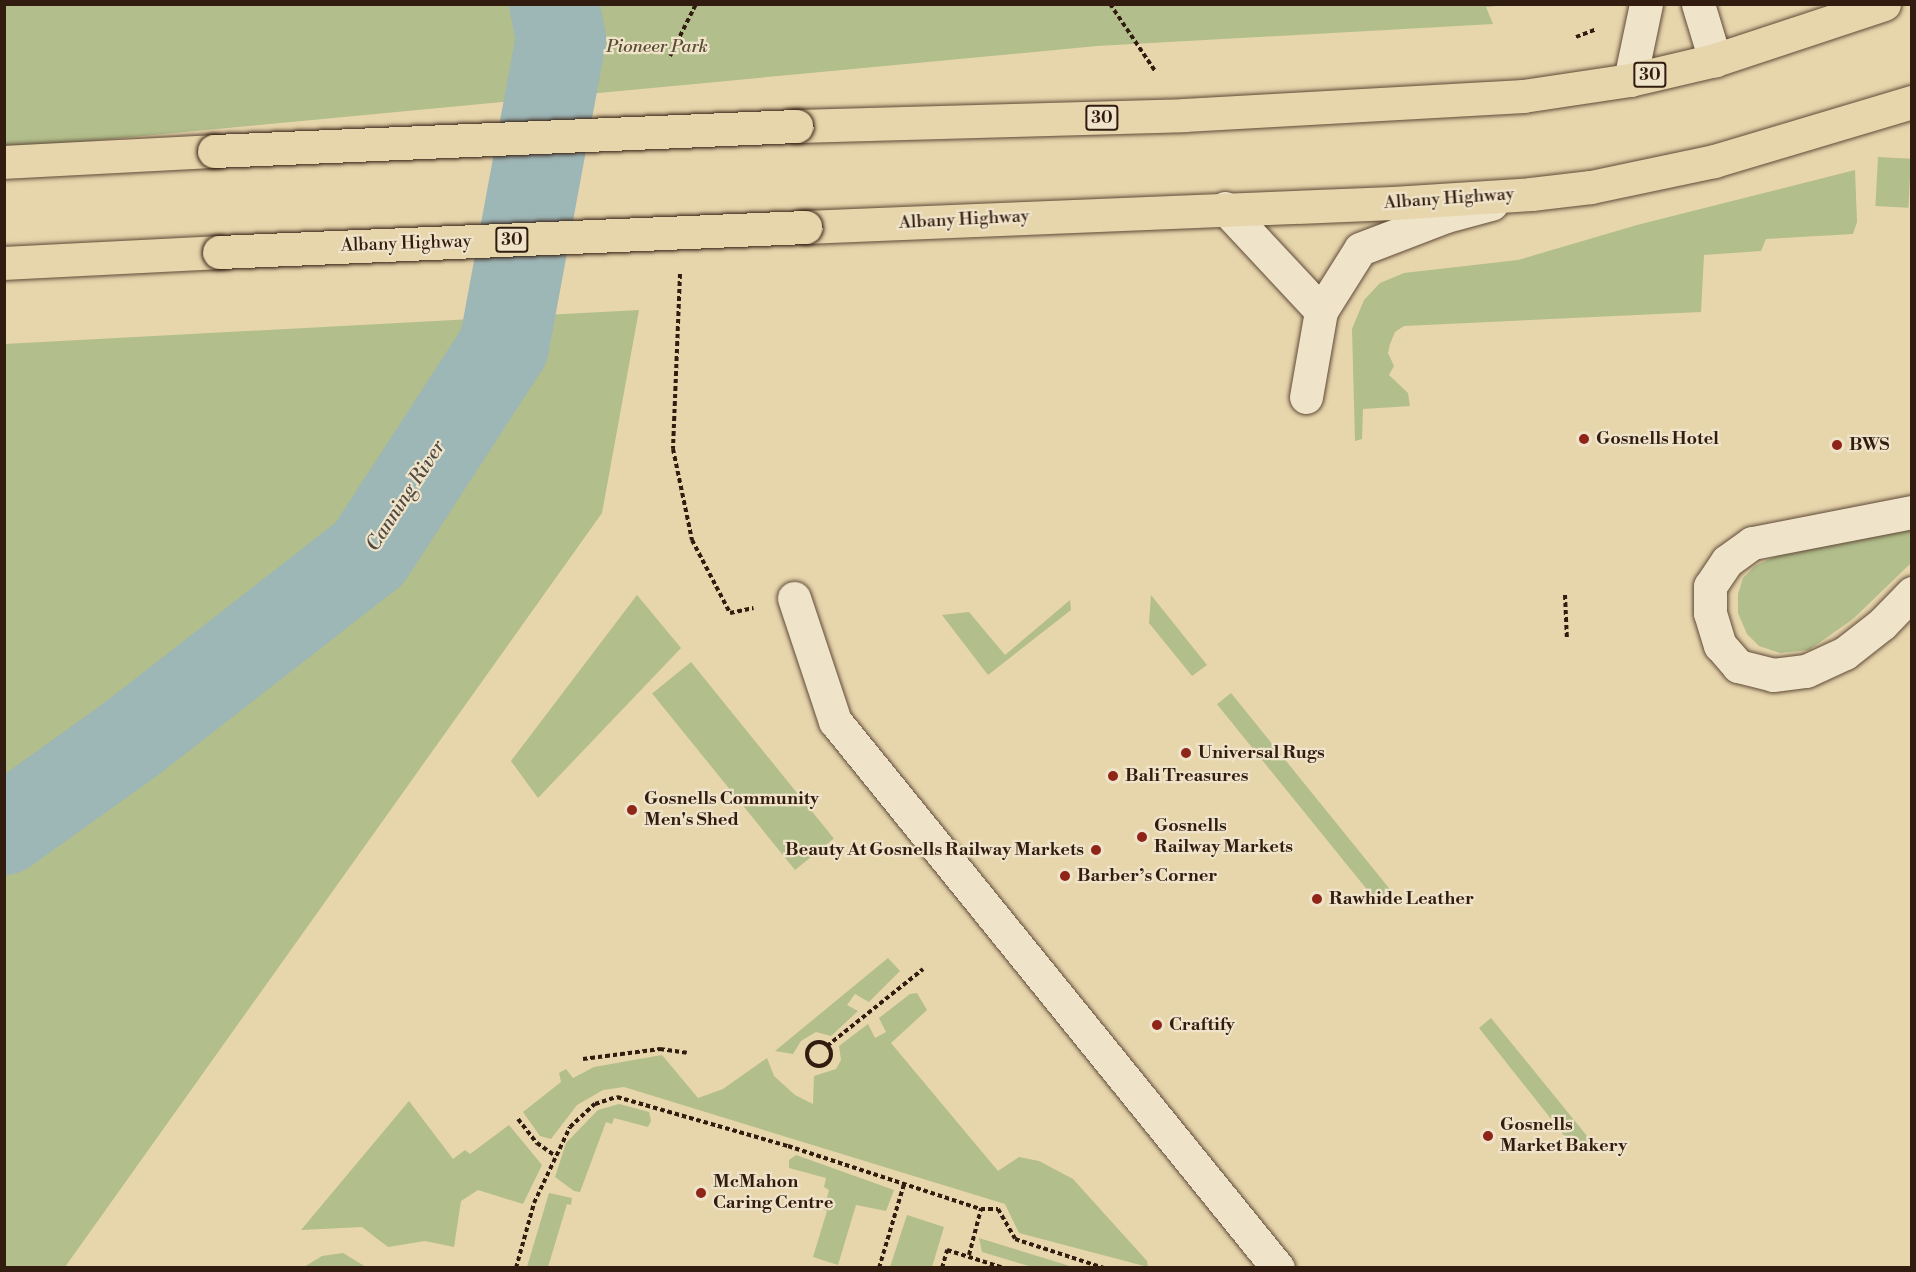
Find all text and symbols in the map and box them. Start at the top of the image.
park label: Pioneer Park [606,36,708,58]
road number: 30 [1632,62,1668,88]
road number: 30 [1084,105,1120,131]
street label: Albany Highway [1383,184,1515,214]
street label: Albany Highway [898,206,1030,234]
road number: 30 [494,227,530,253]
street label: Albany Highway [340,231,472,257]
place label: Gosnells Hotel [1596,428,1719,450]
marker: Gosnells Hotel [1577,432,1591,446]
place label: BWS [1849,434,1890,456]
water label: Canning River [361,436,451,556]
marker: BWS [1830,438,1844,452]
place label: Universal Rugs [1198,742,1325,764]
marker: Universal Rugs [1179,746,1193,760]
place label: Bali Treasures [1125,765,1248,787]
marker: Bali Treasures [1106,769,1120,783]
place label: Gosnells Community Men's Shed [644,789,819,832]
marker: Gosnells Community Men's Shed [625,803,639,817]
place label: Gosnells Railway Markets [1154,816,1293,858]
marker: Gosnells Railway Markets [1135,830,1149,844]
place label: Beauty At Gosnells Railway Markets [785,839,1084,861]
marker: Beauty At Gosnells Railway Markets [1089,843,1103,857]
place label: Barber’s Corner [1077,865,1217,887]
marker: Barber’s Corner [1058,869,1072,883]
place label: Rawhide Leather [1329,888,1474,910]
marker: Rawhide Leather [1310,892,1324,906]
place label: Craftify [1169,1014,1235,1036]
marker: Craftify [1150,1018,1164,1032]
place label: Gosnells Market Bakery [1500,1115,1627,1158]
marker: Gosnells Market Bakery [1481,1129,1495,1143]
place label: McMahon Caring Centre [713,1172,833,1214]
marker: McMahon Caring Centre [694,1186,708,1200]

